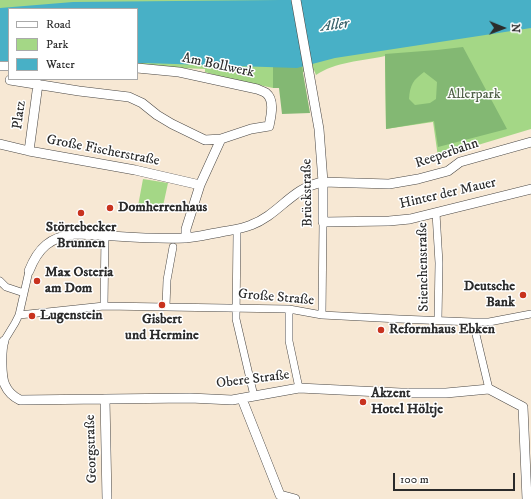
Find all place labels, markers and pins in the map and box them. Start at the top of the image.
place label: Domherrenhaus [118,200,207,216]
marker: Domherrenhaus [105,203,115,213]
marker: Störtebecker Brunnen [76,208,86,218]
place label: Störtebecker Brunnen [46,220,116,252]
place label: Max Osteria am Dom [45,265,113,298]
marker: Max Osteria am Dom [32,276,42,286]
place label: Deutsche Bank [464,279,515,312]
marker: Deutsche Bank [518,290,528,300]
marker: Gisbert und Hermine [157,300,167,310]
place label: Lugenstein [40,308,103,324]
marker: Lugenstein [27,311,37,321]
place label: Gisbert und Hermine [125,312,199,344]
place label: Reformhaus Ebken [389,322,495,338]
marker: Reformhaus Ebken [376,325,386,335]
place label: Akzent Hotel Höltje [371,386,443,418]
marker: Akzent Hotel Höltje [358,397,368,407]

